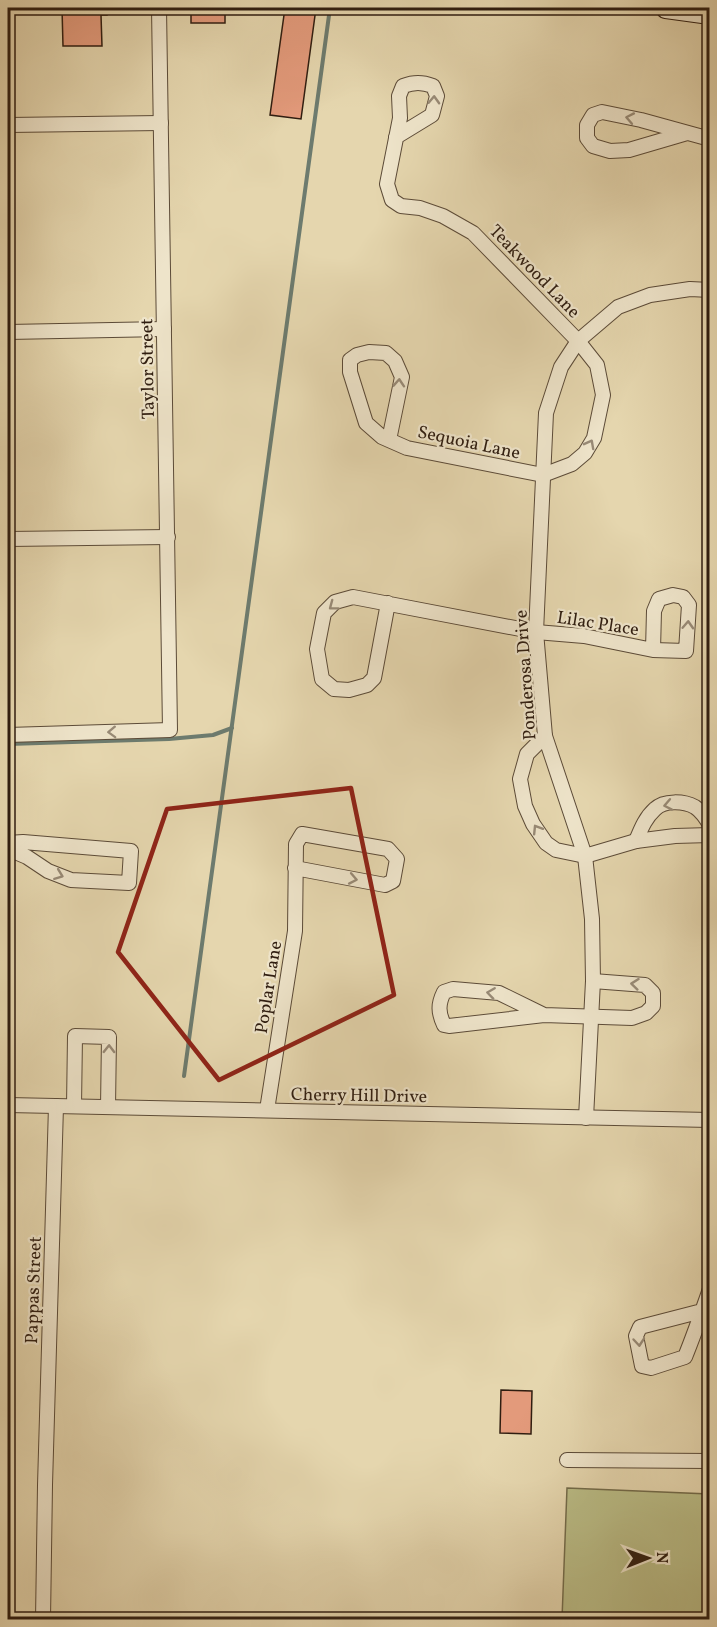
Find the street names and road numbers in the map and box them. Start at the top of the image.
street label: Teakwood Lane [483,220,585,324]
street label: Taylor Street [135,318,162,420]
street label: Sequoia Lane [415,420,522,467]
street label: Lilac Place [555,606,641,643]
street label: Ponderosa Drive [509,609,544,741]
street label: Poplar Lane [250,939,289,1035]
street label: Cherry Hill Drive [291,1083,427,1110]
street label: Pappas Street [20,1236,49,1344]

